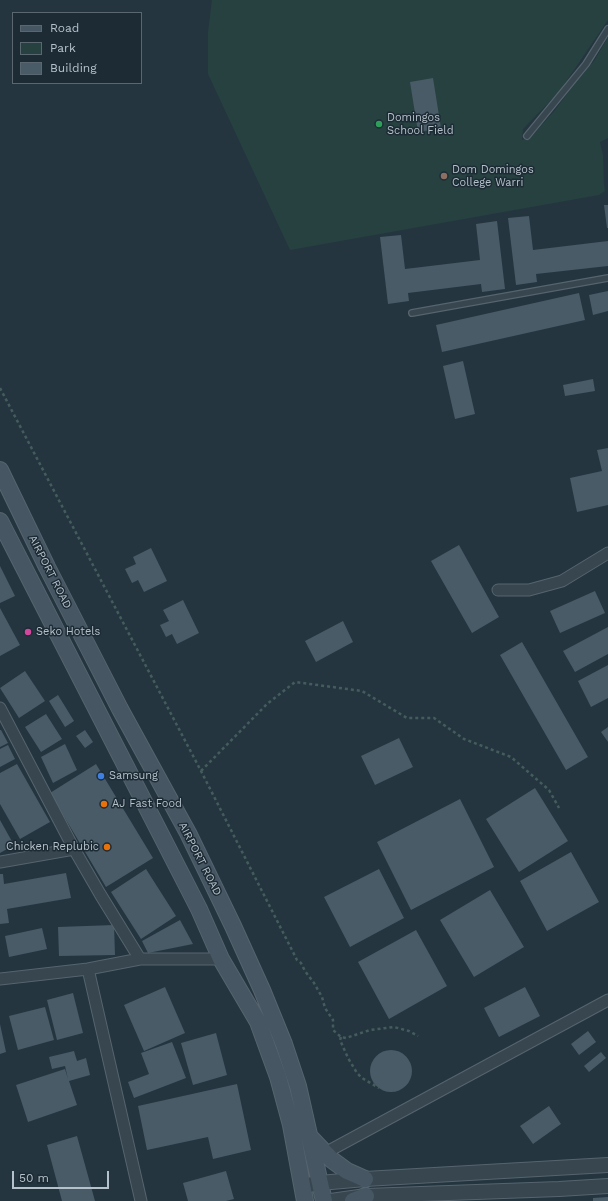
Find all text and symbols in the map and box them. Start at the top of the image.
legend [12,12,142,84]
text: Road [50,21,79,35]
text: Park [50,41,76,55]
text: Building [50,61,97,75]
place label: Domingos School Field [387,111,454,137]
marker: Domingos School Field [374,119,384,129]
place label: Dom Domingos College Warri [452,163,534,189]
marker: Dom Domingos College Warri [439,171,449,181]
street label: AIRPORT ROAD [26,533,74,611]
place label: Seko Hotels [36,625,100,639]
marker: Seko Hotels [23,627,33,637]
place label: Samsung [109,769,158,783]
marker: Samsung [96,771,106,781]
place label: AJ Fast Food [112,797,182,811]
marker: AJ Fast Food [99,799,109,809]
street label: AIRPORT ROAD [176,820,224,898]
place label: Chicken Replubic [6,840,99,854]
marker: Chicken Replubic [102,842,112,852]
scale bar [14,1163,111,1189]
text: 50 m [19,1171,49,1185]

